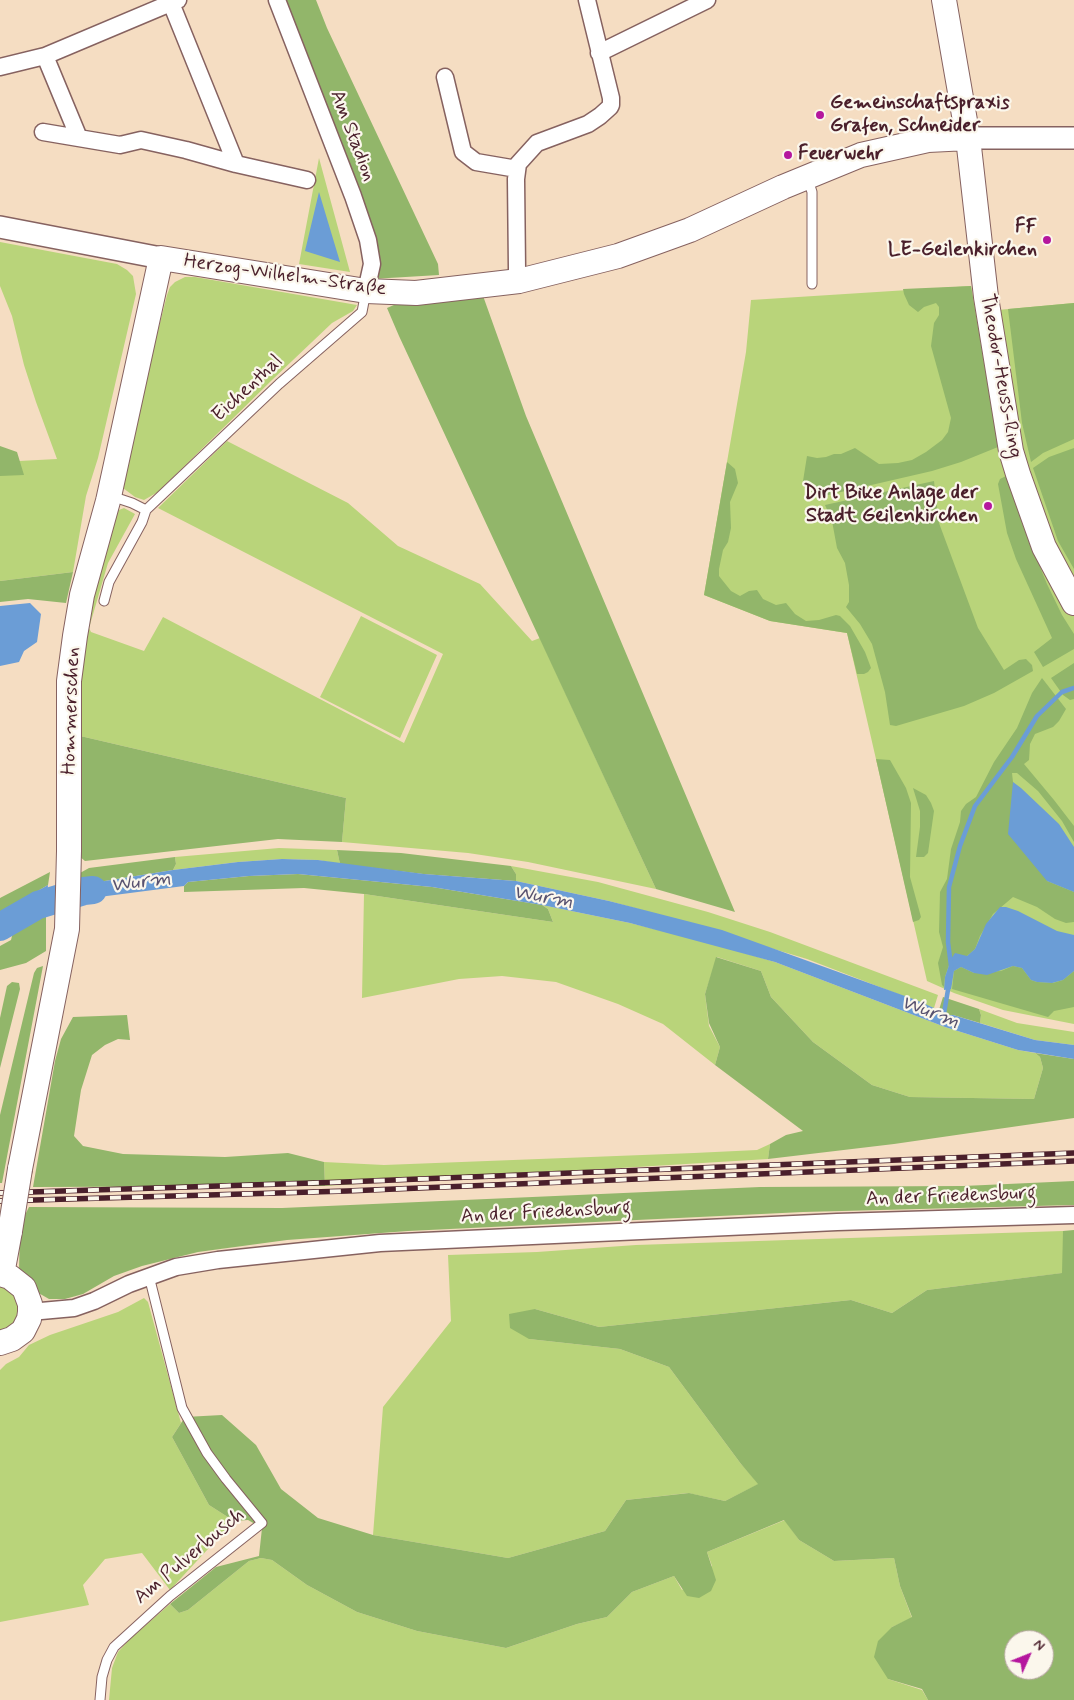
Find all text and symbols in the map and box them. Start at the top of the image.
street label: Am Stadion [324,87,380,185]
place label: Gemeinschaftspraxis Grafen, Schneider [830,92,1009,139]
marker: Gemeinschaftspraxis Grafen, Schneider [814,109,826,121]
place label: Feuerwehr [798,143,883,167]
marker: Feuerwehr [782,149,794,161]
place label: FF LE-Geilenkirchen [888,216,1037,263]
marker: FF LE-Geilenkirchen [1041,234,1053,246]
street label: Herzog-Wilhelm-Straße [182,250,388,302]
street label: Theodor-Heuss-Ring [974,292,1026,460]
street label: Eichenthal [208,350,288,428]
place label: Dirt Bike Anlage der Stadt Geilenkirchen [803,482,978,529]
marker: Dirt Bike Anlage der Stadt Geilenkirchen [982,500,994,512]
street label: Hommerschen [58,647,86,775]
water label: Wurm [109,866,173,900]
water label: Wurm [511,881,575,915]
water label: Wurm [897,991,963,1035]
street label: An der Friedensburg [865,1182,1037,1212]
street label: An der Friedensburg [460,1197,632,1229]
street label: Am Pulverbusch [130,1504,250,1610]
north arrow [1004,1630,1054,1680]
text: N [1029,1636,1049,1655]

